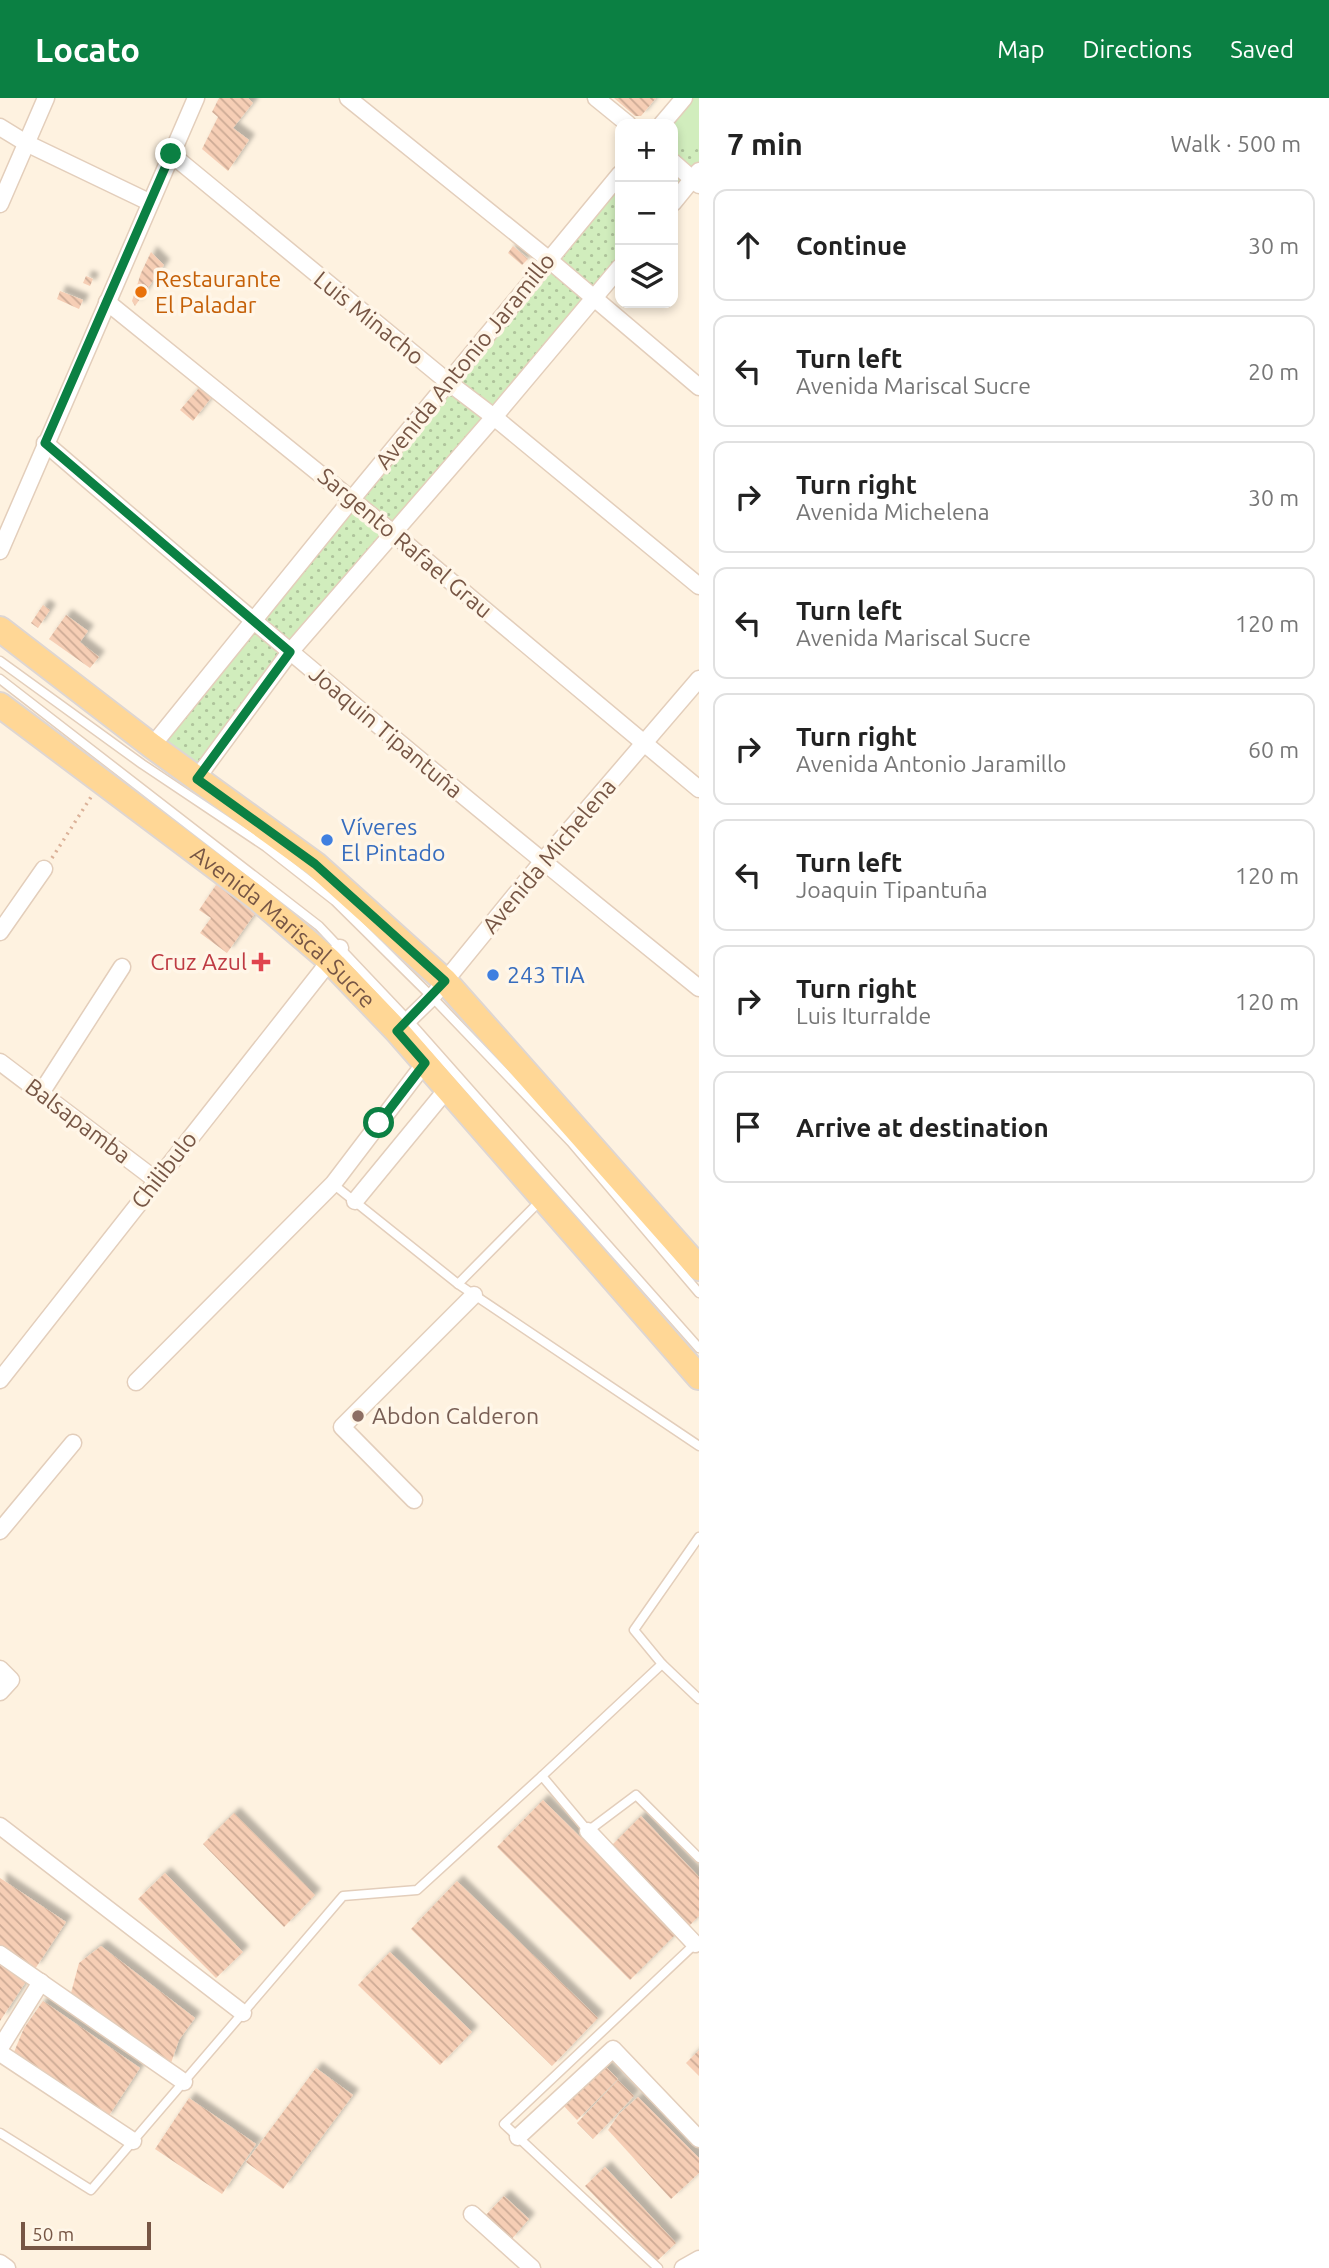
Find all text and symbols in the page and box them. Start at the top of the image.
text: Locato [35,31,140,68]
text: Map [997,36,1044,63]
text: Directions [1082,36,1192,63]
text: Saved [1230,36,1294,63]
map controls [615,119,678,308]
button: + [615,119,678,182]
text: 7 min [727,127,803,161]
text: Walk · 500 m [1170,131,1301,156]
route end [155,138,186,169]
button: − [615,182,678,245]
icon: ahead [729,226,767,264]
text: Continue [796,231,907,260]
text: 30 m [1248,233,1299,258]
button: layers [615,245,678,308]
street label: Avenida Antonio Jaramillo [370,248,559,474]
place label: Restaurante El Paladar [155,266,281,317]
street label: Luis Minacho [310,266,429,369]
marker: Restaurante El Paladar [133,284,149,300]
text: Turn left [796,344,902,373]
icon: left [729,352,767,390]
text: 20 m [1248,359,1299,384]
text: Avenida Mariscal Sucre [796,373,1031,398]
street label: Sargento Rafael Grau [313,463,497,623]
text: Turn right [796,470,917,499]
icon: right [729,478,767,516]
text: 30 m [1248,485,1299,510]
text: Avenida Michelena [796,499,990,524]
text: Turn left [796,596,902,625]
icon: left [729,604,767,642]
text: 120 m [1235,611,1299,636]
text: Avenida Mariscal Sucre [796,625,1031,650]
street label: Joaquin Tipantuña [305,660,468,803]
text: Turn right [796,722,917,751]
icon: right [729,730,767,768]
text: 60 m [1248,737,1299,762]
text: Avenida Antonio Jaramillo [796,751,1066,776]
street label: Avenida Michelena [477,773,620,938]
place label: Víveres El Pintado [341,814,445,865]
marker: Víveres El Pintado [319,832,335,848]
street label: Avenida Mariscal Sucre [187,840,381,1012]
text: Turn left [796,848,902,877]
icon: left [729,856,767,894]
text: 120 m [1235,863,1299,888]
text: Joaquin Tipantuña [796,877,988,902]
place label: Cruz Azul [150,949,247,974]
marker: Cruz Azul [253,954,269,970]
place label: 243 TIA [507,962,585,987]
marker: 243 TIA [485,967,501,983]
text: Turn right [796,974,917,1003]
icon: right [729,982,767,1020]
text: 120 m [1235,989,1299,1014]
text: Luis Iturralde [796,1003,931,1028]
street label: Balsapamba [21,1073,136,1168]
route start [363,1107,394,1138]
icon: arrive [729,1108,767,1146]
text: Arrive at destination [796,1113,1049,1142]
street label: Chilibulo [126,1126,201,1213]
place label: Abdon Calderon [372,1403,539,1428]
marker: Abdon Calderon [350,1408,366,1424]
scale bar [21,2219,150,2251]
text: 50 m [32,2223,74,2245]

